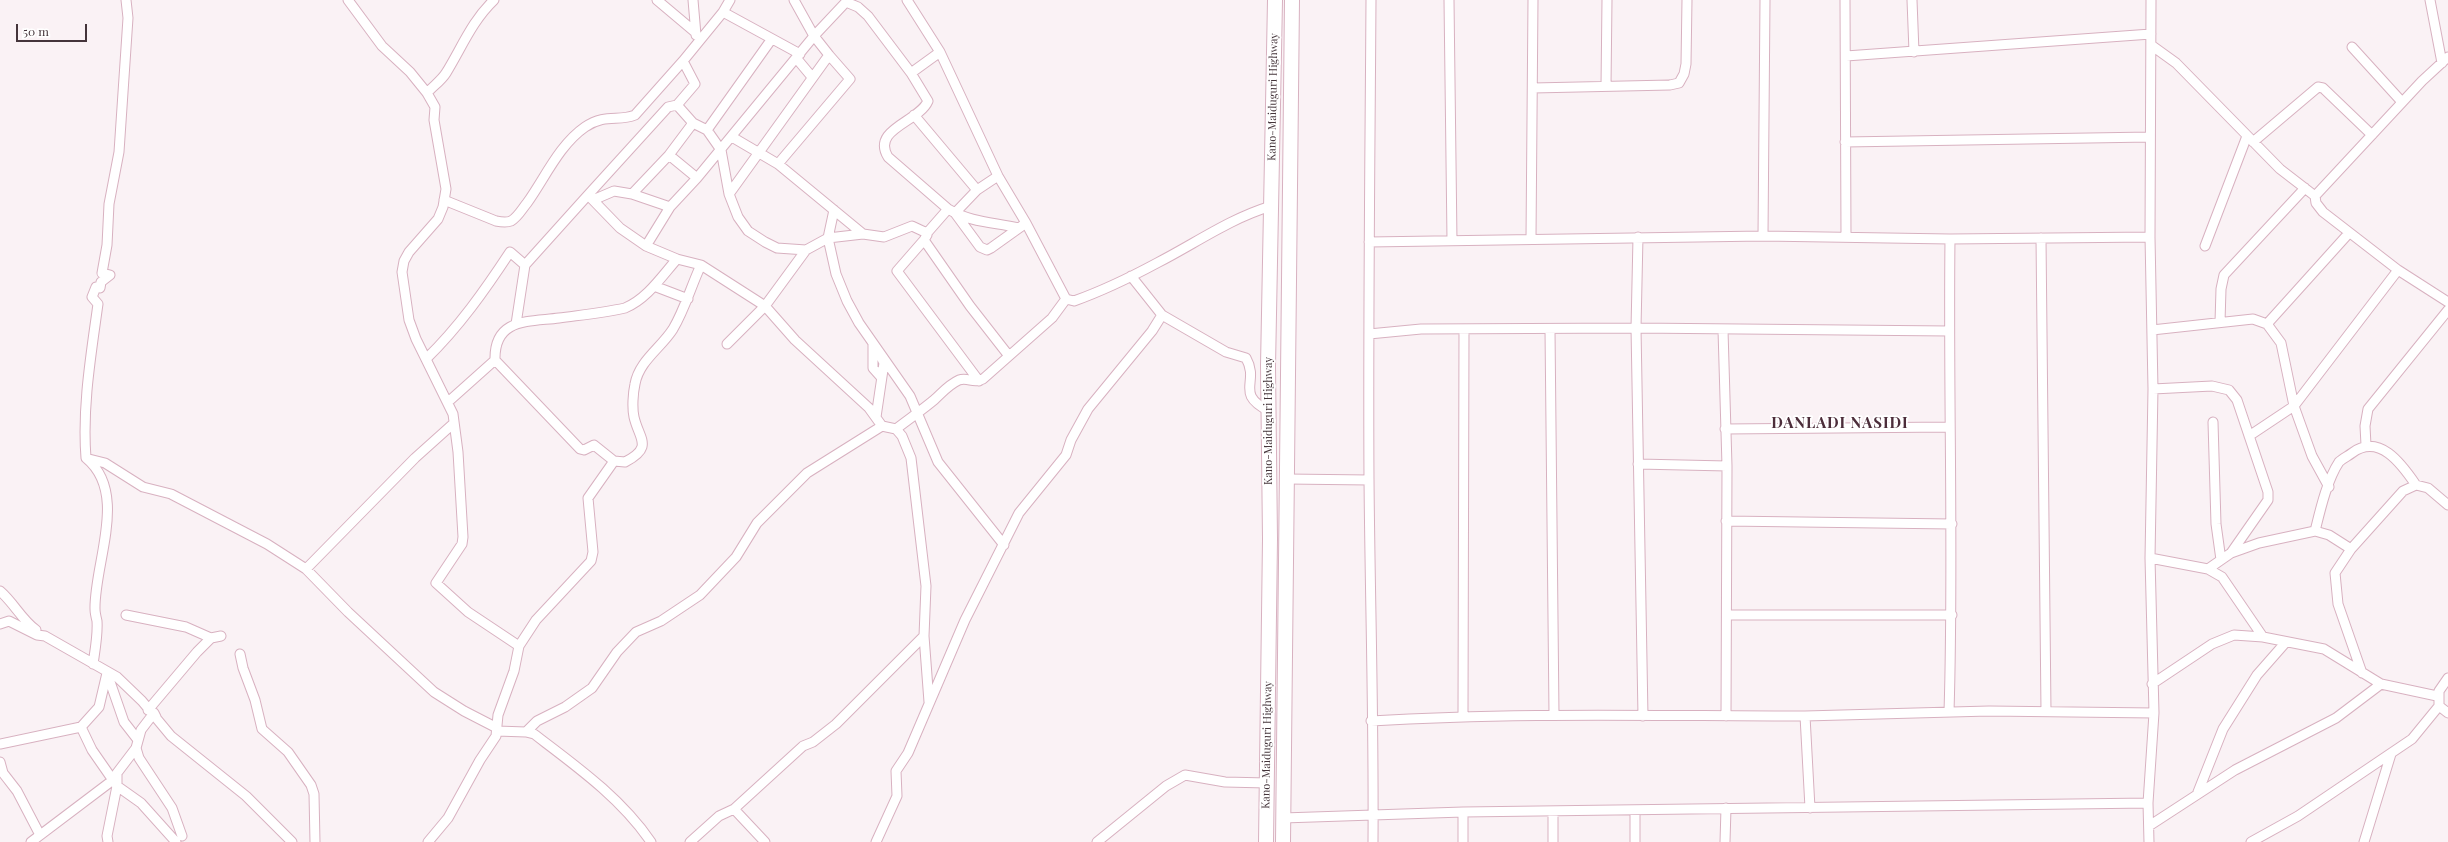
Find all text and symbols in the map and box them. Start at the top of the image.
scale bar [18,16,89,42]
text: 50 m [23,23,49,39]
street label: Kano-Maiduguri Highway [1265,33,1281,161]
street label: Kano-Maiduguri Highway [1262,357,1276,485]
district label: DANLADI NASIDI [1771,414,1909,432]
street label: Kano-Maiduguri Highway [1259,681,1275,809]

